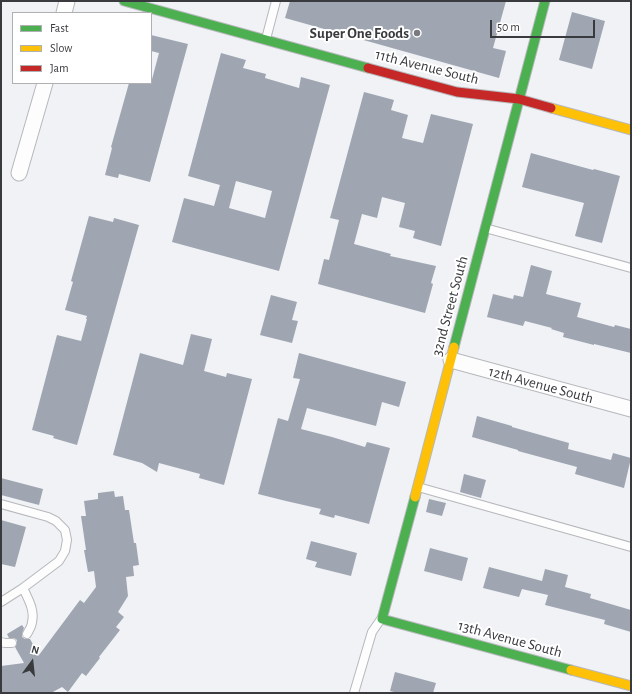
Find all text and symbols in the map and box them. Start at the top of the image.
legend [12,12,152,84]
scale bar [492,12,597,38]
text: 50 m [497,21,520,33]
text: Fast [50,22,69,34]
place label: Super One Foods [310,24,409,42]
marker: Super One Foods [412,28,422,38]
text: Slow [50,42,72,54]
street label: 11th Avenue South [373,45,481,89]
text: Jam [50,62,69,74]
street label: 32nd Street South [428,254,472,358]
street label: 12th Avenue South [487,362,595,408]
street label: 13th Avenue South [456,616,564,662]
north arrow [12,642,52,682]
text: N [30,644,40,656]

